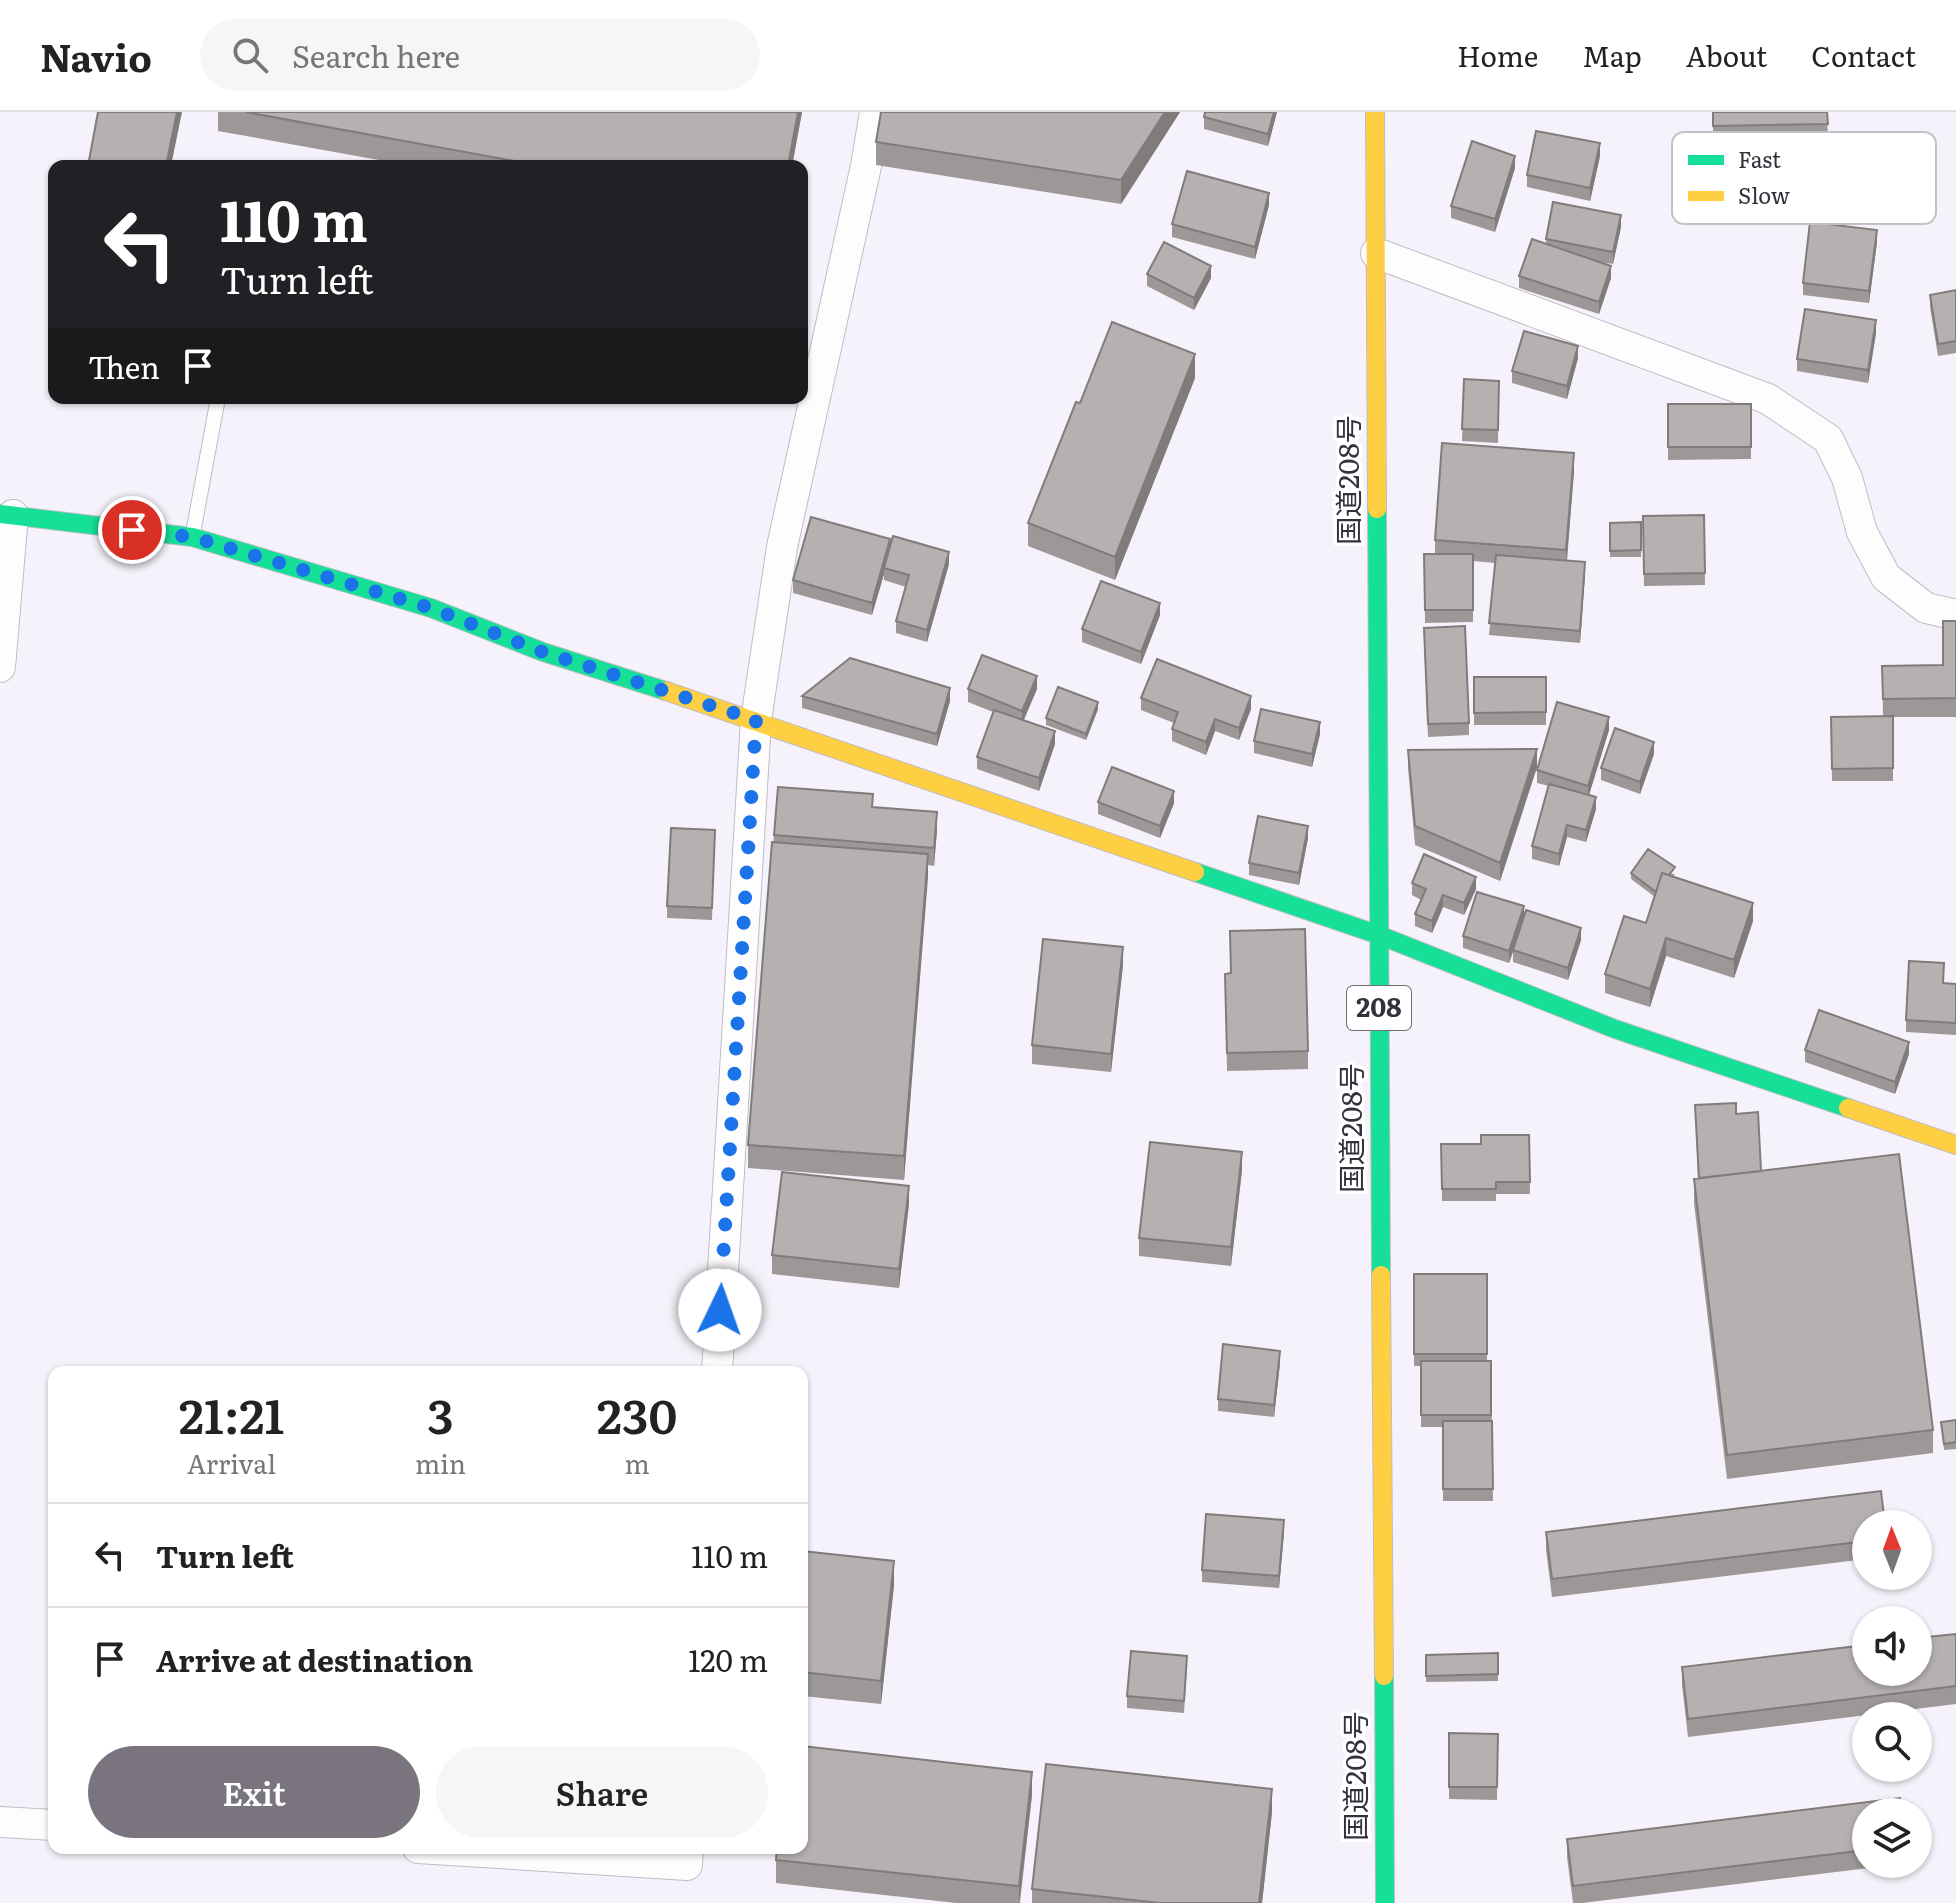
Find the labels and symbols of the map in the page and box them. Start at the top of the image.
legend [1672,132,1936,224]
text: Fast [1738,142,1781,175]
text: Slow [1738,178,1790,211]
street label: 国道208号 [1326,415,1368,545]
pin [98,496,166,564]
road number: 208 [1347,986,1411,1030]
street label: 国道208号 [1329,1063,1371,1193]
position arrow [678,1268,762,1352]
north arrow [1852,1510,1932,1590]
street label: 国道208号 [1333,1711,1375,1841]

